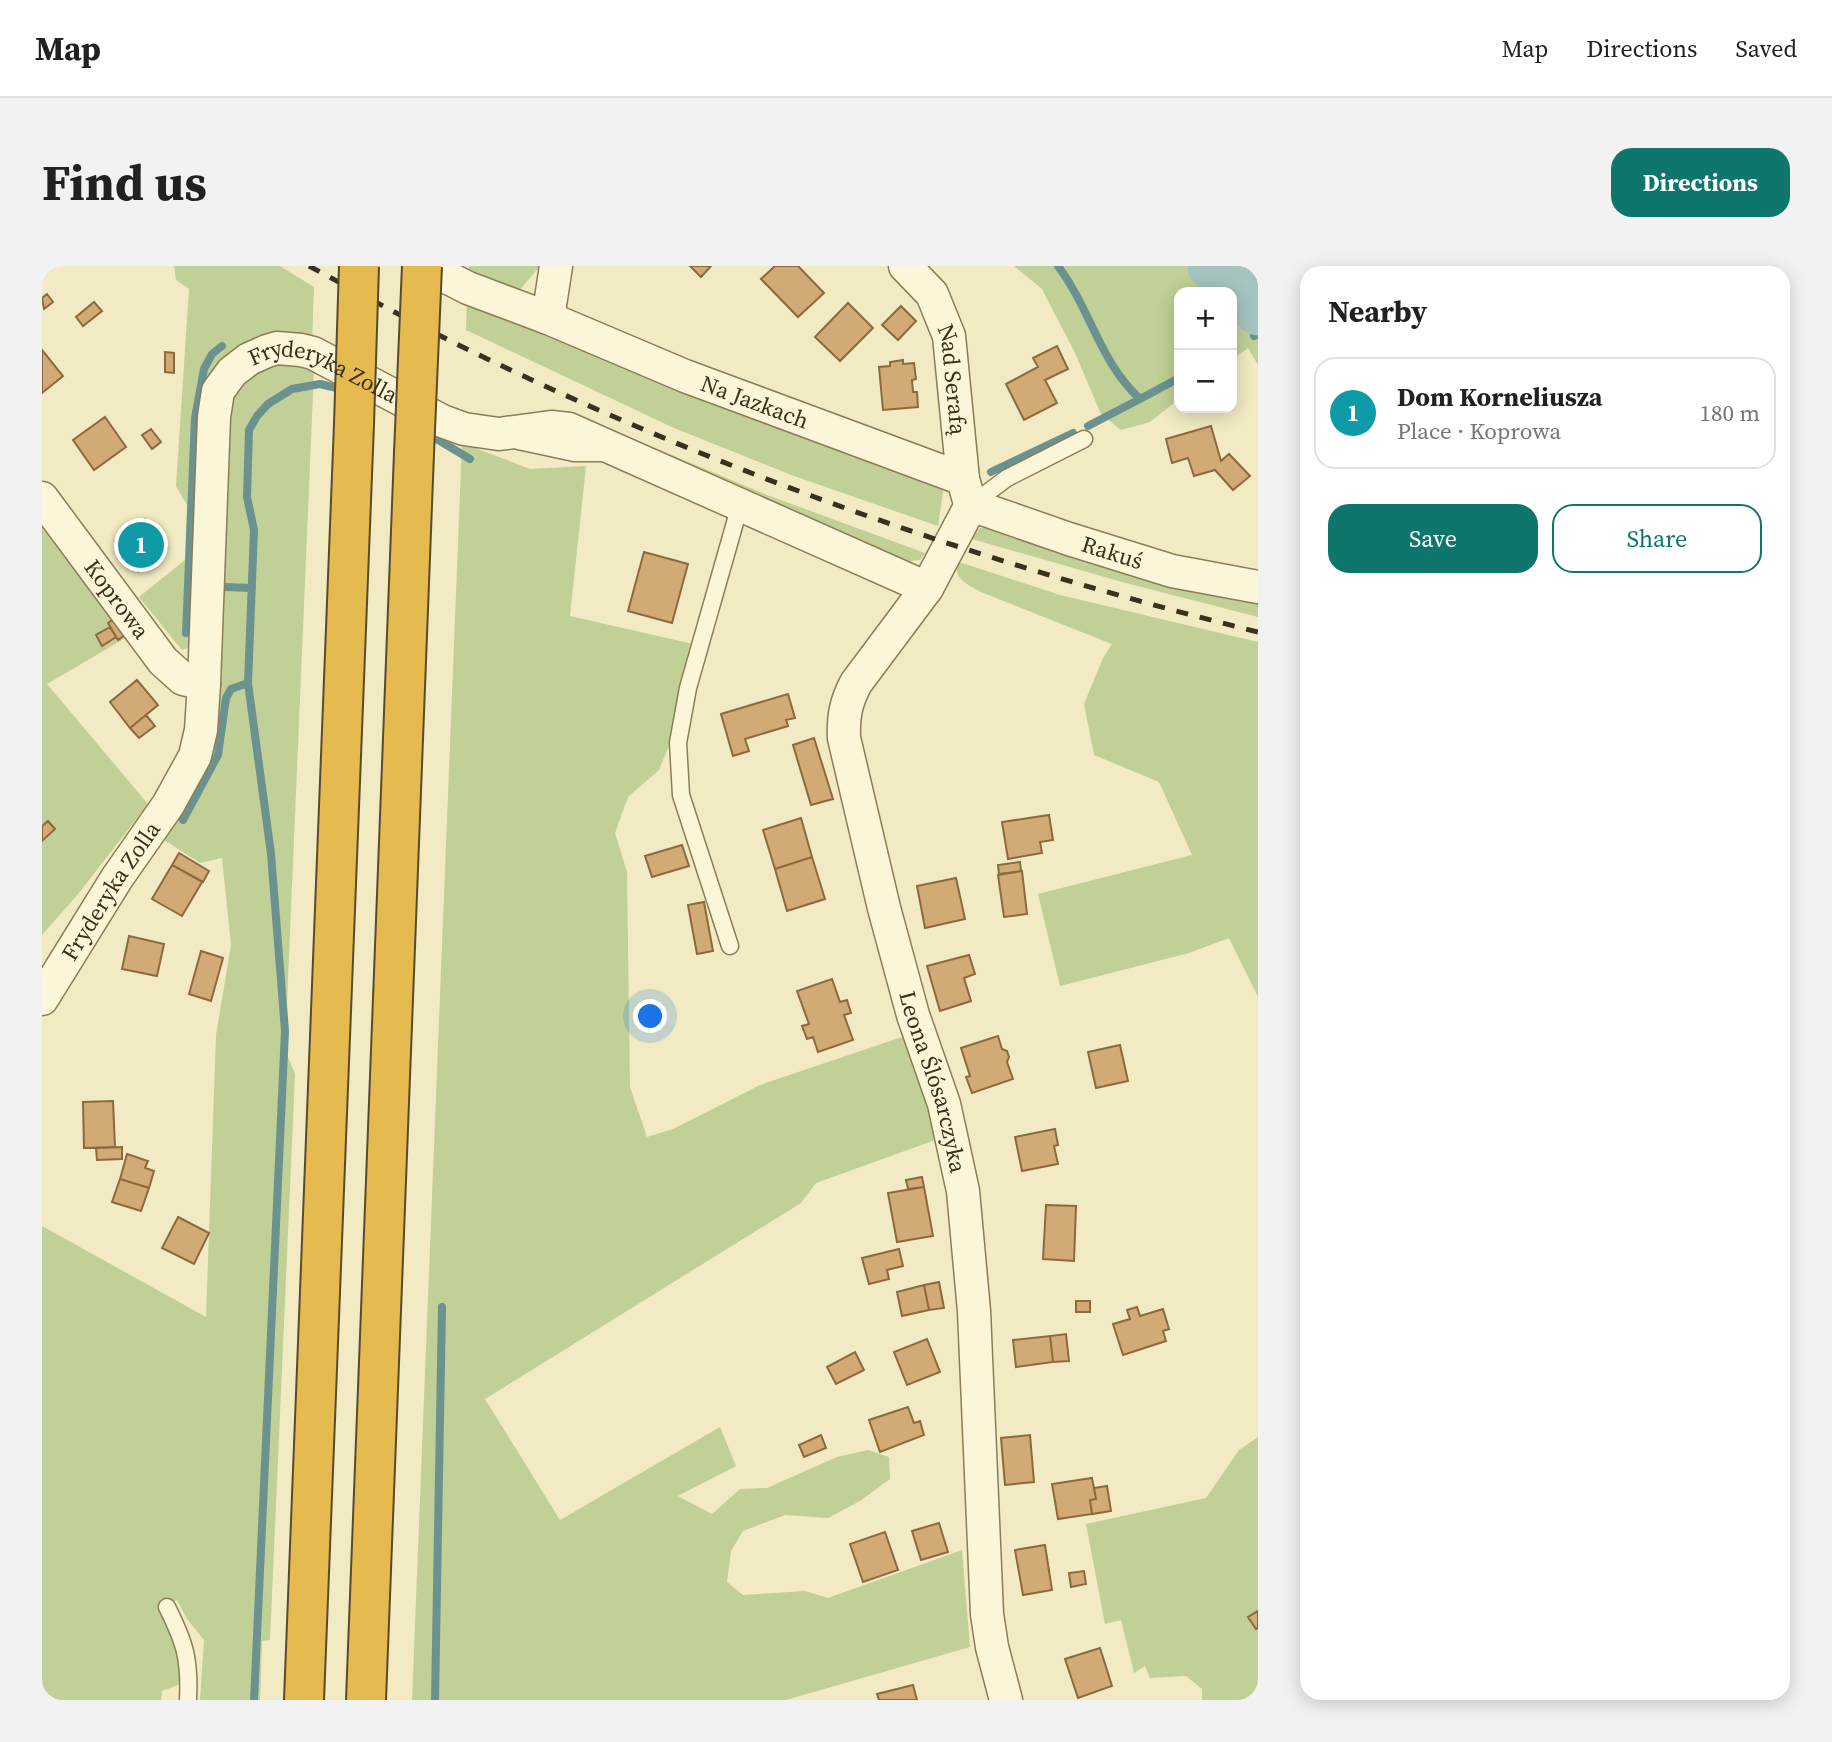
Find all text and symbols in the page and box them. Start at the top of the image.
text: Map [35,26,101,71]
text: Map [1501,32,1548,65]
text: Directions [1586,32,1697,65]
text: Saved [1735,32,1797,65]
button: Directions [1611,148,1790,217]
text: Find us [42,149,207,216]
map controls [1174,287,1237,413]
button: + [1174,287,1237,350]
text: Nearby [1328,291,1427,332]
street label: Nad Serafą [930,319,975,437]
street label: Fryderyka Zolla [243,331,404,411]
button: − [1174,350,1237,413]
street label: Na Jazkach [696,367,814,437]
text: Dom Korneliusza [1397,379,1603,415]
text: 1 [1347,397,1359,429]
text: 180 m [1699,397,1760,429]
text: Place · Koprowa [1397,415,1561,447]
button: Save [1328,504,1538,573]
button: Share [1552,504,1762,573]
pin: 1 [118,519,164,571]
street label: Rakuś [1078,528,1147,577]
street label: Koprowa [77,553,157,646]
street label: Fryderyka Zolla [54,815,168,967]
street label: Leona Ślósarczyka [891,987,975,1176]
your location [633,999,667,1033]

